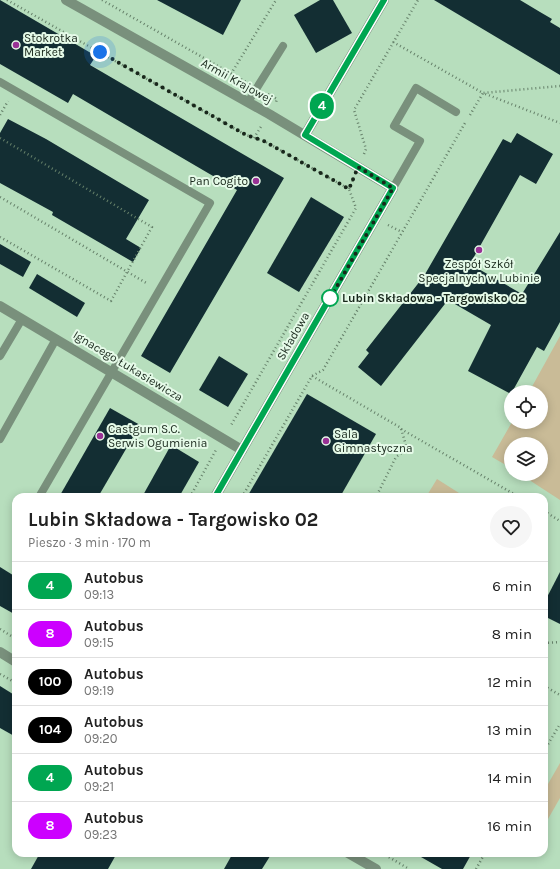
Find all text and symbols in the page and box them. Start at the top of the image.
place label: Stokrotka Market [24,31,78,59]
marker: Stokrotka Market [11,40,21,50]
your location [90,42,110,62]
street label: Armii Krajowej [199,56,275,106]
line badge: 4 [309,93,335,119]
text: 4 [318,97,326,114]
place label: Pan Cogito [189,174,248,188]
marker: Pan Cogito [251,176,261,186]
marker: Zespół Szkół Specjalnych w Lubinie [474,245,484,255]
place label: Zespół Szkół Specjalnych w Lubinie [418,257,540,285]
marker: Lubin Składowa - Targowisko 02 [321,289,339,307]
place label: Lubin Składowa - Targowisko 02 [342,291,525,305]
street label: Składowa [274,310,312,362]
street label: Ignacego Łukasiewicza [71,328,185,404]
map controls [504,385,548,481]
button: locate [504,385,548,429]
place label: Castgum S.C. Serwis Ogumienia [108,422,207,450]
place label: Sala Gimnastyczna [334,427,413,455]
marker: Castgum S.C. Serwis Ogumienia [95,431,105,441]
marker: Sala Gimnastyczna [321,436,331,446]
button: layers [504,437,548,481]
button: heart [490,506,532,548]
text: Lubin Składowa - Targowisko 02 [28,509,318,531]
text: Pieszo · 3 min · 170 m [28,535,151,550]
text: Autobus [84,569,144,587]
text: 4 [46,577,54,594]
text: 6 min [492,577,532,595]
text: 09:13 [84,587,114,602]
text: Autobus [84,617,144,635]
text: 8 [45,625,55,642]
text: 8 min [492,625,532,643]
text: 09:15 [84,635,114,650]
text: Autobus [84,665,144,683]
text: 100 [39,673,61,690]
text: 12 min [487,673,532,691]
text: 09:19 [84,683,114,698]
text: Autobus [84,713,144,731]
text: 104 [39,721,61,738]
text: 13 min [487,721,532,739]
text: 09:20 [84,731,118,746]
text: Autobus [84,761,144,779]
text: 4 [46,769,54,786]
text: 14 min [488,769,532,787]
text: 09:21 [84,779,114,794]
text: Autobus [84,809,144,827]
text: 8 [45,817,55,834]
text: 16 min [487,817,532,835]
text: 09:23 [84,827,117,842]

